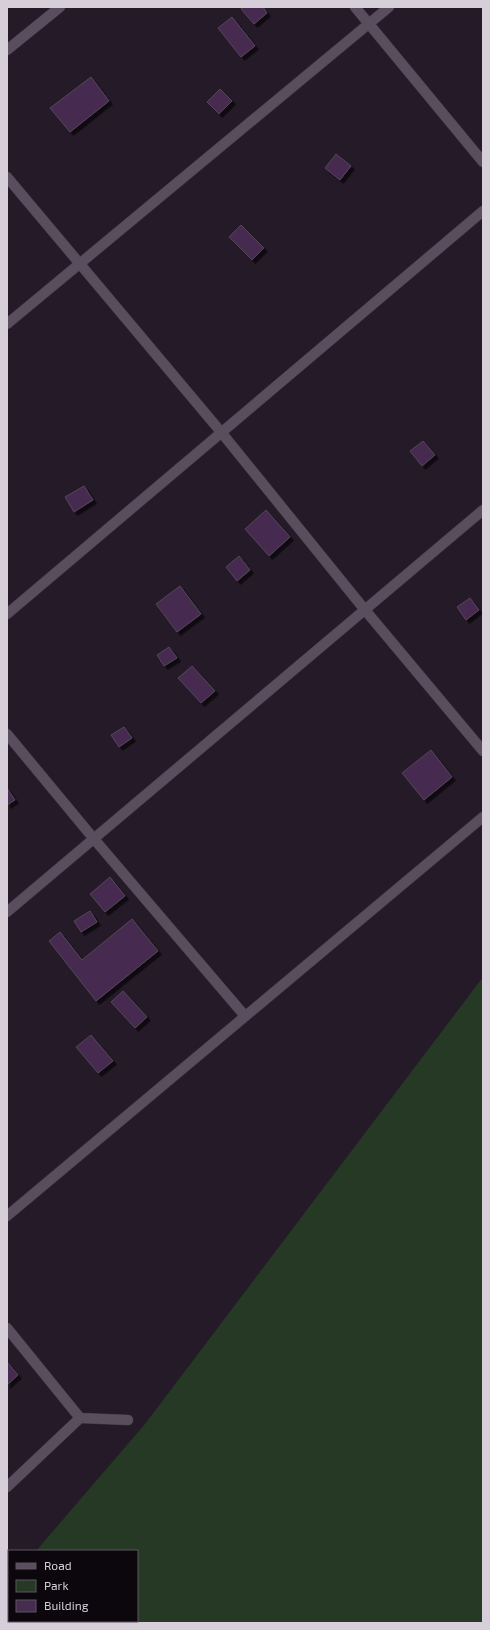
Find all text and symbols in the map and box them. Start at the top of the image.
legend [8,1550,138,1622]
text: Road [44,1558,72,1572]
text: Park [44,1578,69,1592]
text: Building [44,1598,89,1612]

